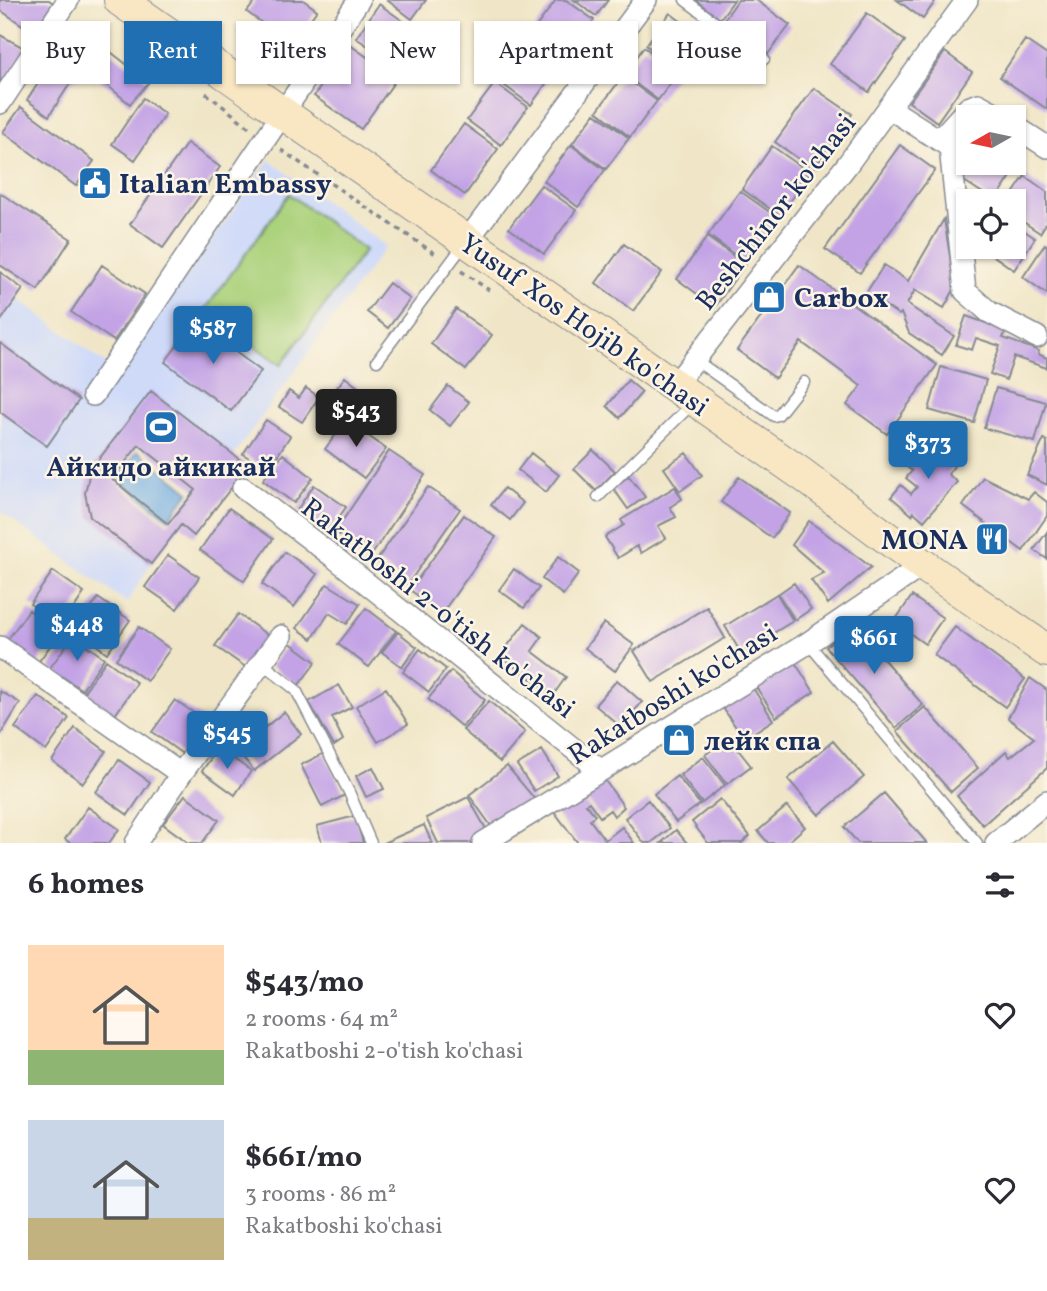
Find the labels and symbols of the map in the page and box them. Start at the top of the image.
north arrow [956,105,1026,175]
street label: Beshchinor ko'chasi [687,106,866,319]
public building icon: Italian Embassy [76,164,114,202]
place label: Italian Embassy [119,166,332,205]
street label: Yusuf Xos Hojib ko'chasi [451,225,716,427]
shop icon: Carbox [750,278,788,316]
place label: Carbox [794,280,889,319]
pin: $587 [172,306,254,366]
pin: $543 [315,390,397,449]
sports icon: Айкидо айкикай [142,408,180,446]
pin: $373 [887,421,969,481]
place label: Айкидо айкикай [46,449,276,488]
street label: Rakatboshi 2-o'tish ko'chasi [292,489,583,729]
restaurant icon: MONA [973,520,1011,558]
place label: MONA [881,522,968,561]
pin: $448 [36,604,118,663]
street label: Rakatboshi ko'chasi [561,615,786,775]
pin: $661 [833,616,915,676]
pin: $545 [186,712,268,771]
shop icon: лейк спа [660,721,698,759]
place label: лейк спа [704,723,821,762]

